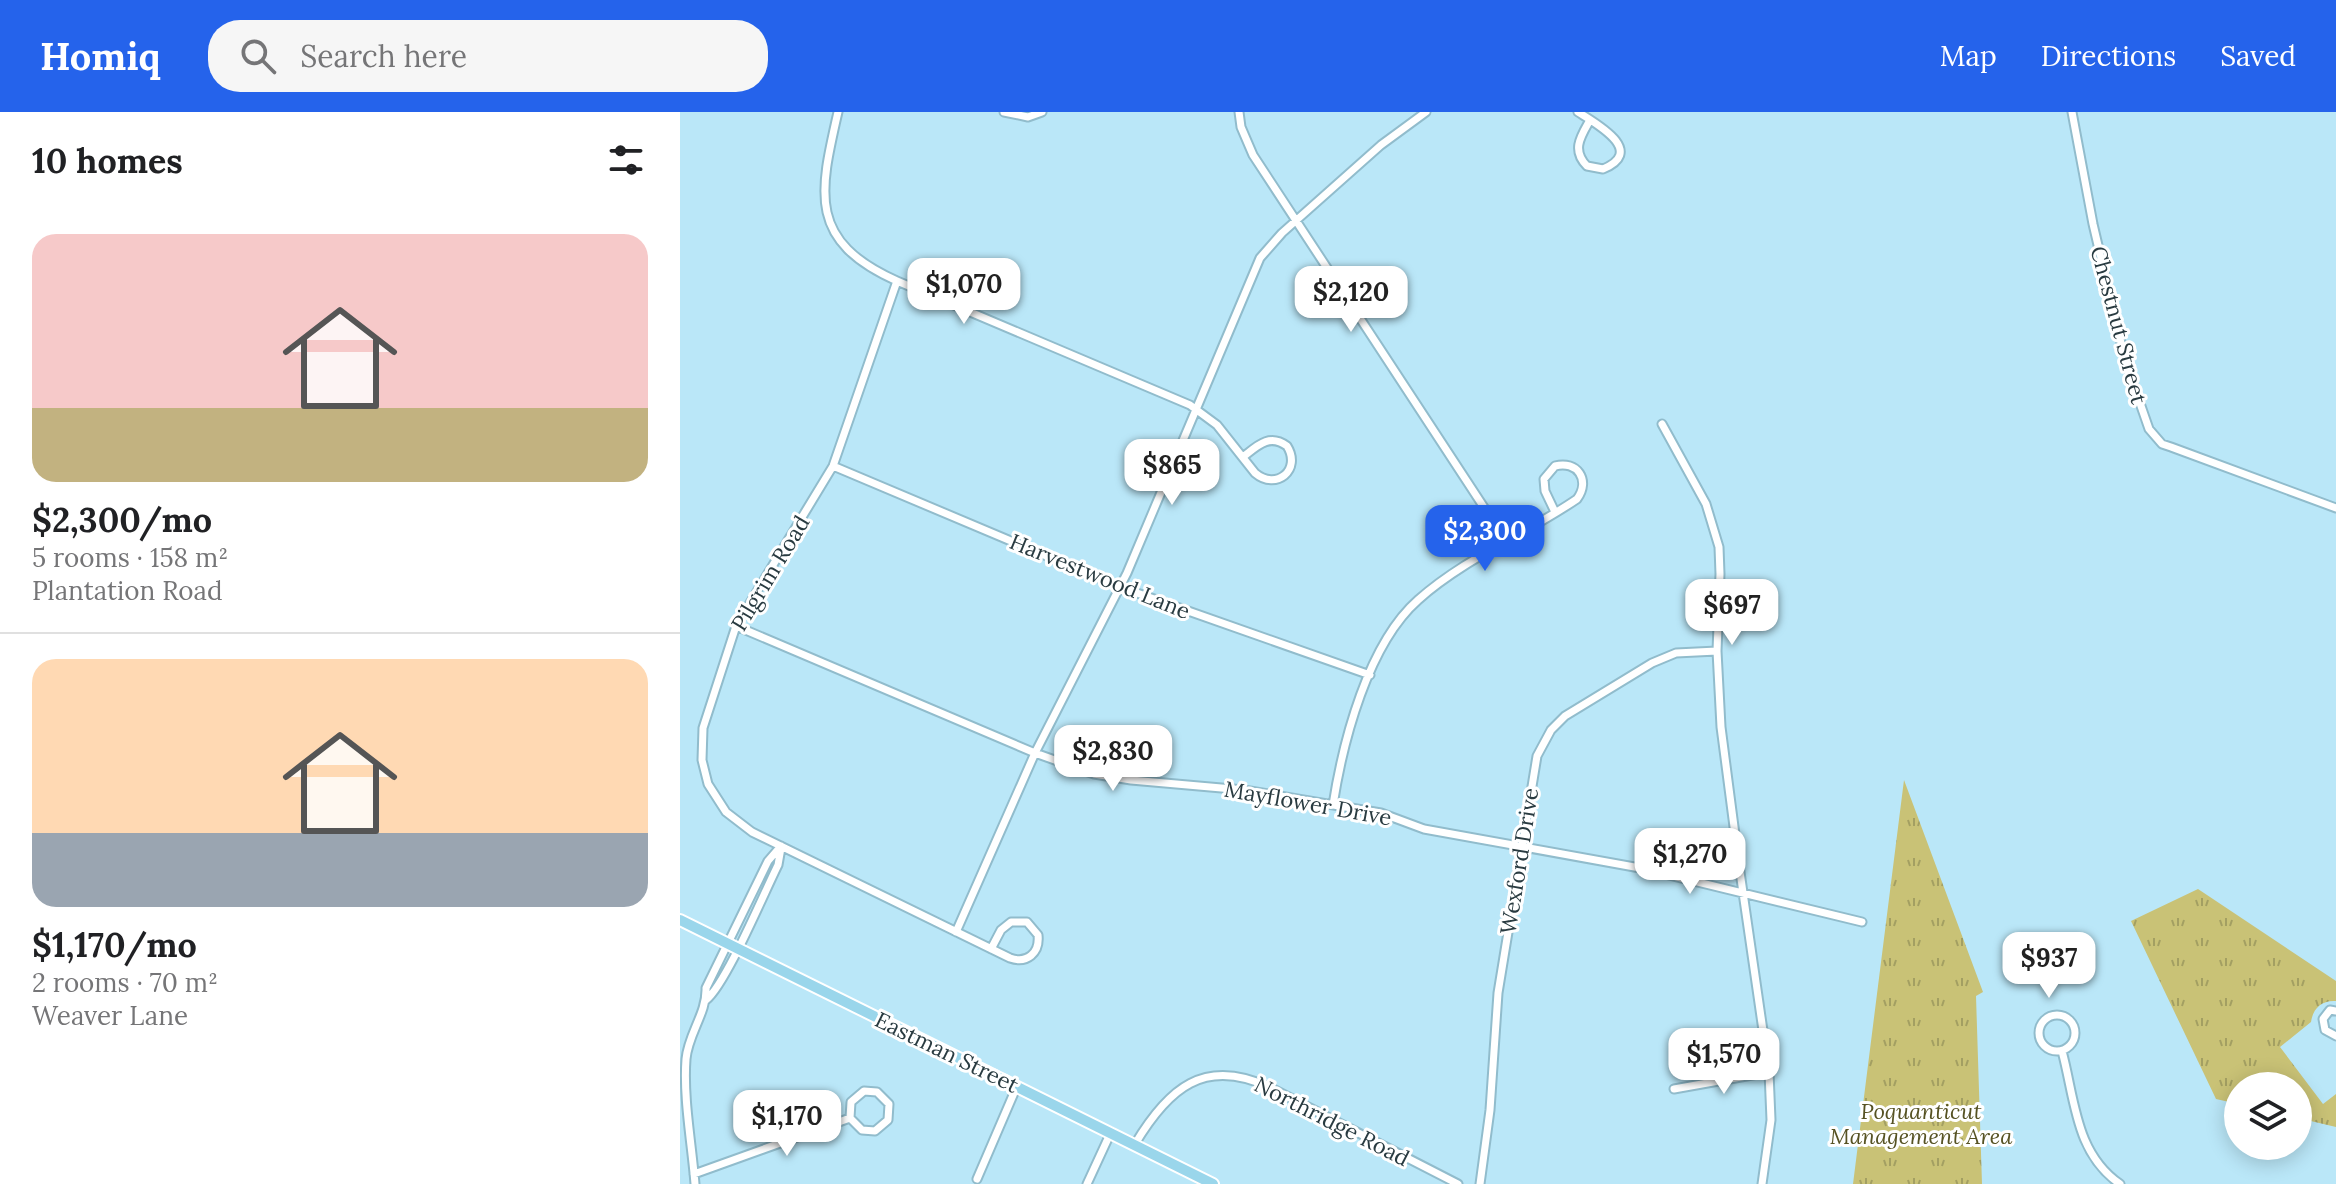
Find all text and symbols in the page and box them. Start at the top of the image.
search box [208,20,768,92]
text: Homiq [40,32,160,80]
icon: search [236,34,280,78]
text: Search here [300,37,467,75]
text: Map [1940,38,1997,74]
text: Directions [2041,38,2176,74]
text: Saved [2220,38,2296,74]
icon: filters [604,138,648,182]
text: 10 homes [32,139,183,182]
street label: Chestnut Street [2084,243,2154,407]
pin: $1,070 [899,258,1029,326]
pin: $2,120 [1286,266,1416,334]
text: $1,070 [925,267,1003,300]
text: $2,120 [1313,275,1389,308]
icon: home [268,286,412,430]
pin: $865 [1125,439,1219,507]
text: $865 [1142,448,1202,481]
text: $2,300/mo [32,498,212,541]
pin: $2,300 [1420,505,1550,573]
street label: Pilgrim Road [725,510,815,636]
text: $2,300 [1443,514,1527,547]
street label: Harvestwood Lane [1006,527,1194,625]
text: 5 rooms · 158 m² [32,541,228,574]
text: Plantation Road [32,574,222,607]
pin: $697 [1685,579,1779,647]
text: $697 [1703,588,1761,621]
icon: home [268,711,412,855]
pin: $2,830 [1048,725,1178,793]
text: $2,830 [1072,734,1154,767]
street label: Mayflower Drive [1222,775,1394,831]
street label: Wexford Drive [1494,786,1544,936]
pin: $1,270 [1625,828,1755,896]
text: $1,270 [1653,837,1727,870]
text: $1,170/mo [32,923,197,966]
pin: $937 [2002,932,2096,1000]
text: $937 [2020,941,2078,974]
text: 2 rooms · 70 m² [32,966,218,999]
text: Weaver Lane [32,999,188,1032]
street label: Eastman Street [871,1005,1024,1099]
pin: $1,570 [1659,1028,1789,1096]
text: $1,570 [1686,1037,1762,1070]
street label: Northridge Road [1250,1070,1414,1172]
map controls [2224,1072,2312,1160]
button: layers [2224,1072,2312,1160]
pin: $1,170 [722,1090,852,1158]
park label: Poquanticut Management Area [1830,1097,2013,1150]
text: $1,170 [751,1099,823,1132]

